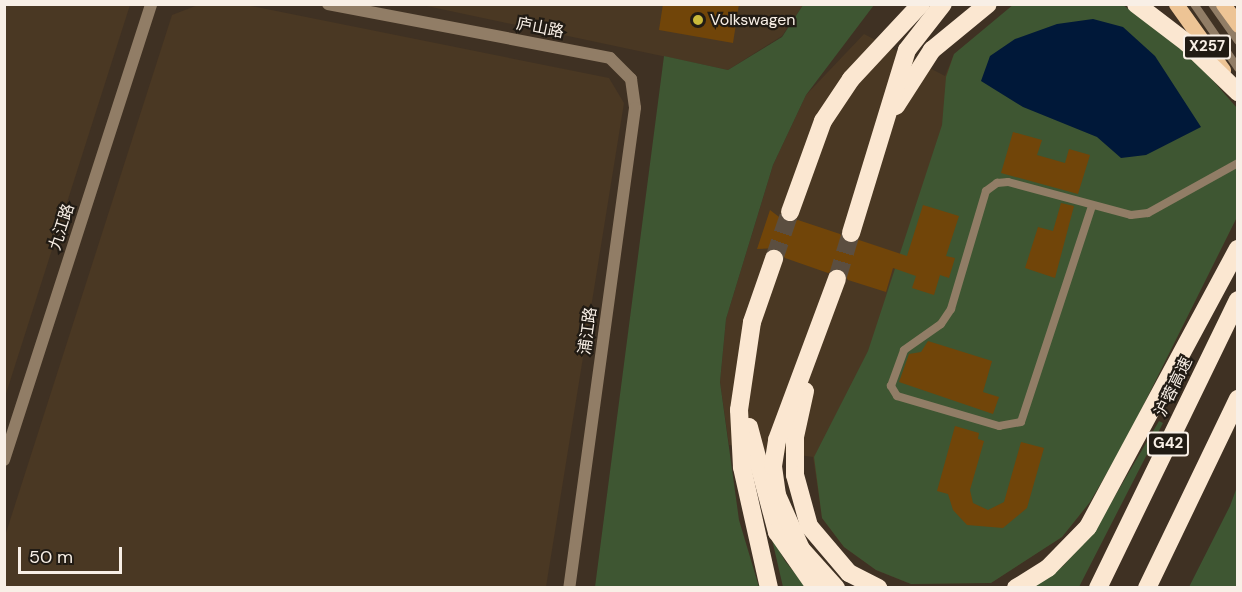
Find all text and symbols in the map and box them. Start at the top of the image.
place label: Volkswagen [710,10,796,30]
marker: Volkswagen [691,13,705,27]
street label: 庐山路 [515,14,565,42]
road number: X257 [1183,35,1231,59]
street label: 九江路 [45,201,79,253]
street label: 浦江路 [575,306,601,356]
street label: 沪蓉高速 [1151,354,1197,420]
road number: G42 [1146,432,1190,456]
scale bar [21,535,124,573]
text: 50 m [29,545,73,569]

